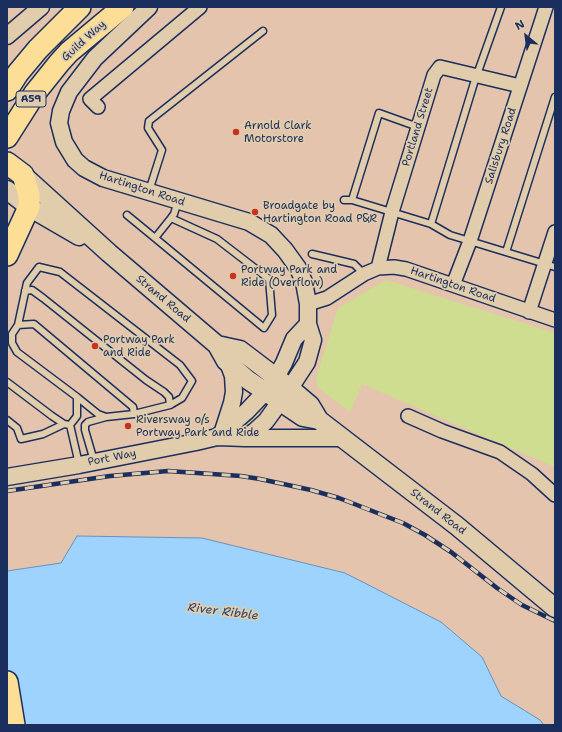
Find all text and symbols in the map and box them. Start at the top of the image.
north arrow [506,16,546,56]
text: N [512,16,527,34]
street label: Guild Way [59,18,109,64]
street label: Portland Street [400,86,436,168]
road number: A59 [16,91,46,107]
street label: Salisbury Road [482,106,520,186]
place label: Arnold Clark Motorstore [244,119,312,145]
marker: Arnold Clark Motorstore [231,127,241,137]
street label: Hartington Road [97,169,187,209]
place label: Broadgate by Hartington Road P&R [263,199,377,225]
marker: Broadgate by Hartington Road P&R [250,207,260,217]
place label: Portway Park and Ride (Overflow) [241,263,337,289]
street label: Hartington Road [409,264,497,306]
marker: Portway Park and Ride (Overflow) [228,271,238,281]
street label: Strand Road [133,272,193,326]
place label: Portway Park and Ride [103,333,175,359]
marker: Portway Park and Ride [90,341,100,351]
place label: Riversway o/s Portway Park and Ride [136,413,260,439]
marker: Riversway o/s Portway Park and Ride [123,421,133,431]
street label: Port Way [87,447,137,469]
street label: Strand Road [408,486,468,538]
water label: River Ribble [187,601,259,623]

